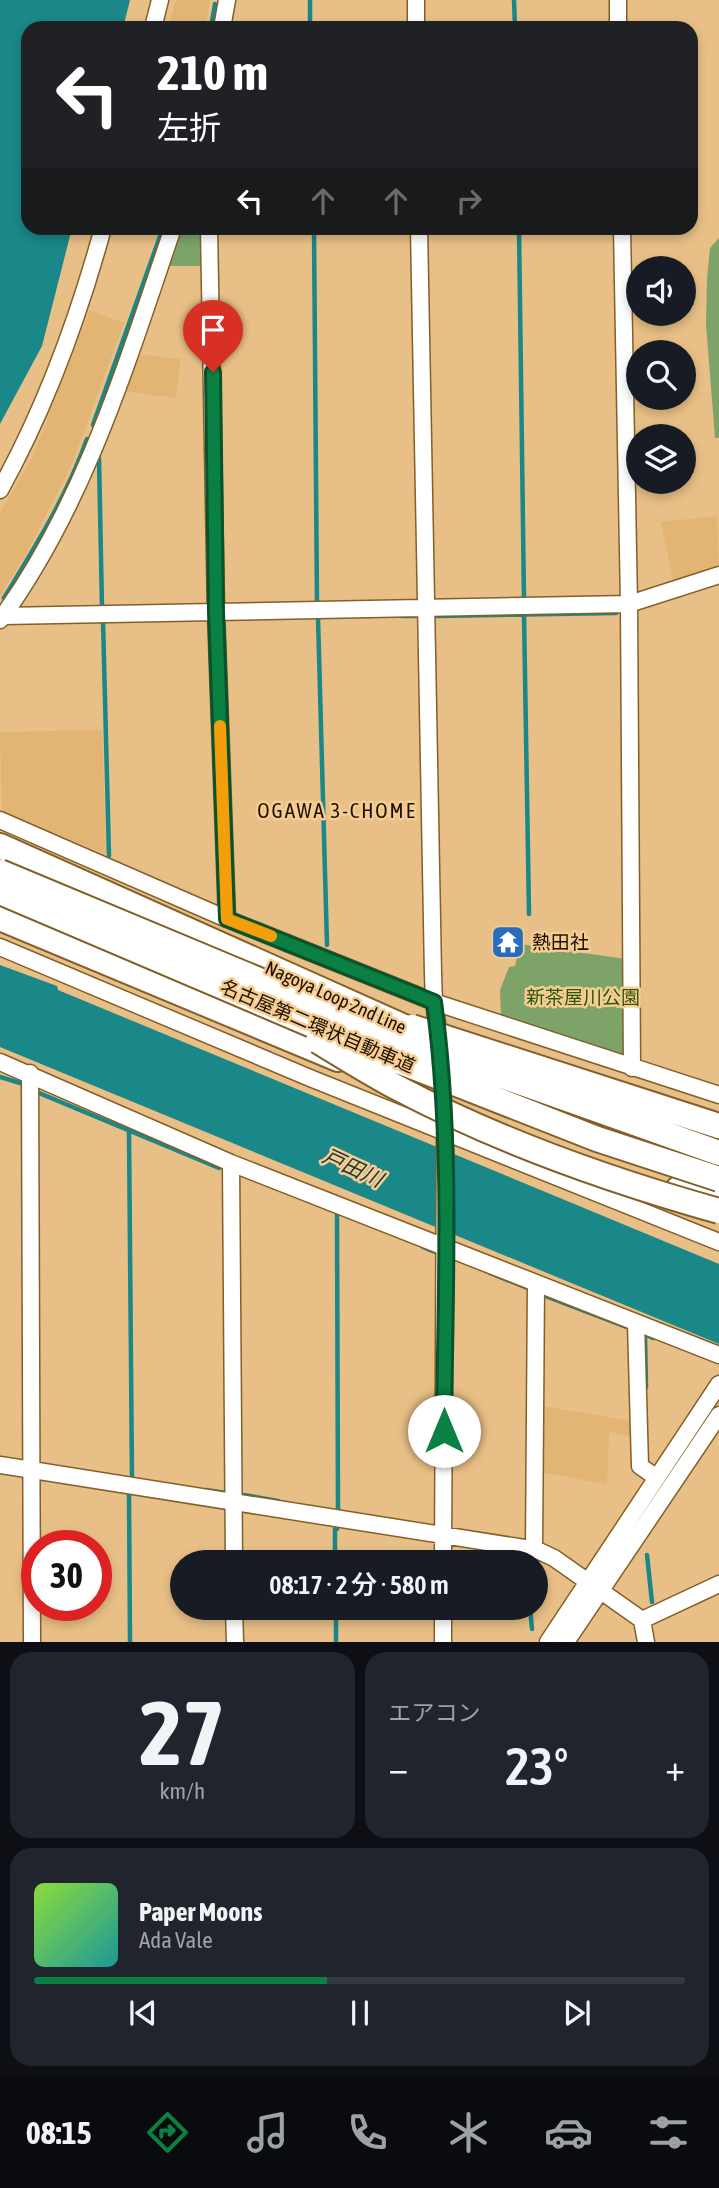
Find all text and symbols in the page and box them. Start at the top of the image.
text: 210 m [157,44,268,100]
icon: left [42,49,133,140]
text: 左折 [157,109,221,146]
icon: left [231,182,269,220]
icon: ahead [304,182,342,220]
icon: ahead [377,182,415,220]
icon: right [450,182,488,220]
map controls [626,256,696,494]
button: sound [626,256,696,326]
pin [183,300,243,372]
icon: arrive [194,311,232,349]
button: search [626,340,696,410]
button: layers [626,424,696,494]
district label: OGAWA 3-CHOME [257,798,417,822]
temple icon: 熱田社 [489,923,527,961]
place label: 熱田社 [532,931,589,953]
street label: Nagoya Loop 2nd Line [262,956,410,1038]
street label: 名古屋第二環状自動車道 [218,975,418,1077]
park label: 新茶屋川公園 [526,986,640,1008]
water label: 戸田川 [319,1143,388,1192]
position arrow [407,1394,481,1468]
speed limit sign: 30 [21,1530,112,1621]
text: 08:17 · 2 分 · 580 m [269,1570,449,1600]
text: 27 [139,1680,225,1784]
text: エアコン [389,1700,481,1726]
text: 23° [505,1736,568,1796]
text: − [389,1746,408,1789]
text: + [665,1746,685,1789]
text: km/h [159,1778,205,1804]
text: Paper Moons [139,1897,262,1927]
text: Ada Vale [139,1927,213,1953]
icon: previous [124,1994,162,2032]
icon: pause [341,1994,379,2032]
icon: next [558,1994,596,2032]
icon: directions [143,2108,192,2157]
icon: music [243,2108,292,2157]
icon: phone [343,2108,392,2157]
icon: climate [444,2108,493,2157]
icon: car [544,2108,593,2157]
icon: filters [644,2108,693,2157]
text: 08:15 [26,2114,92,2151]

